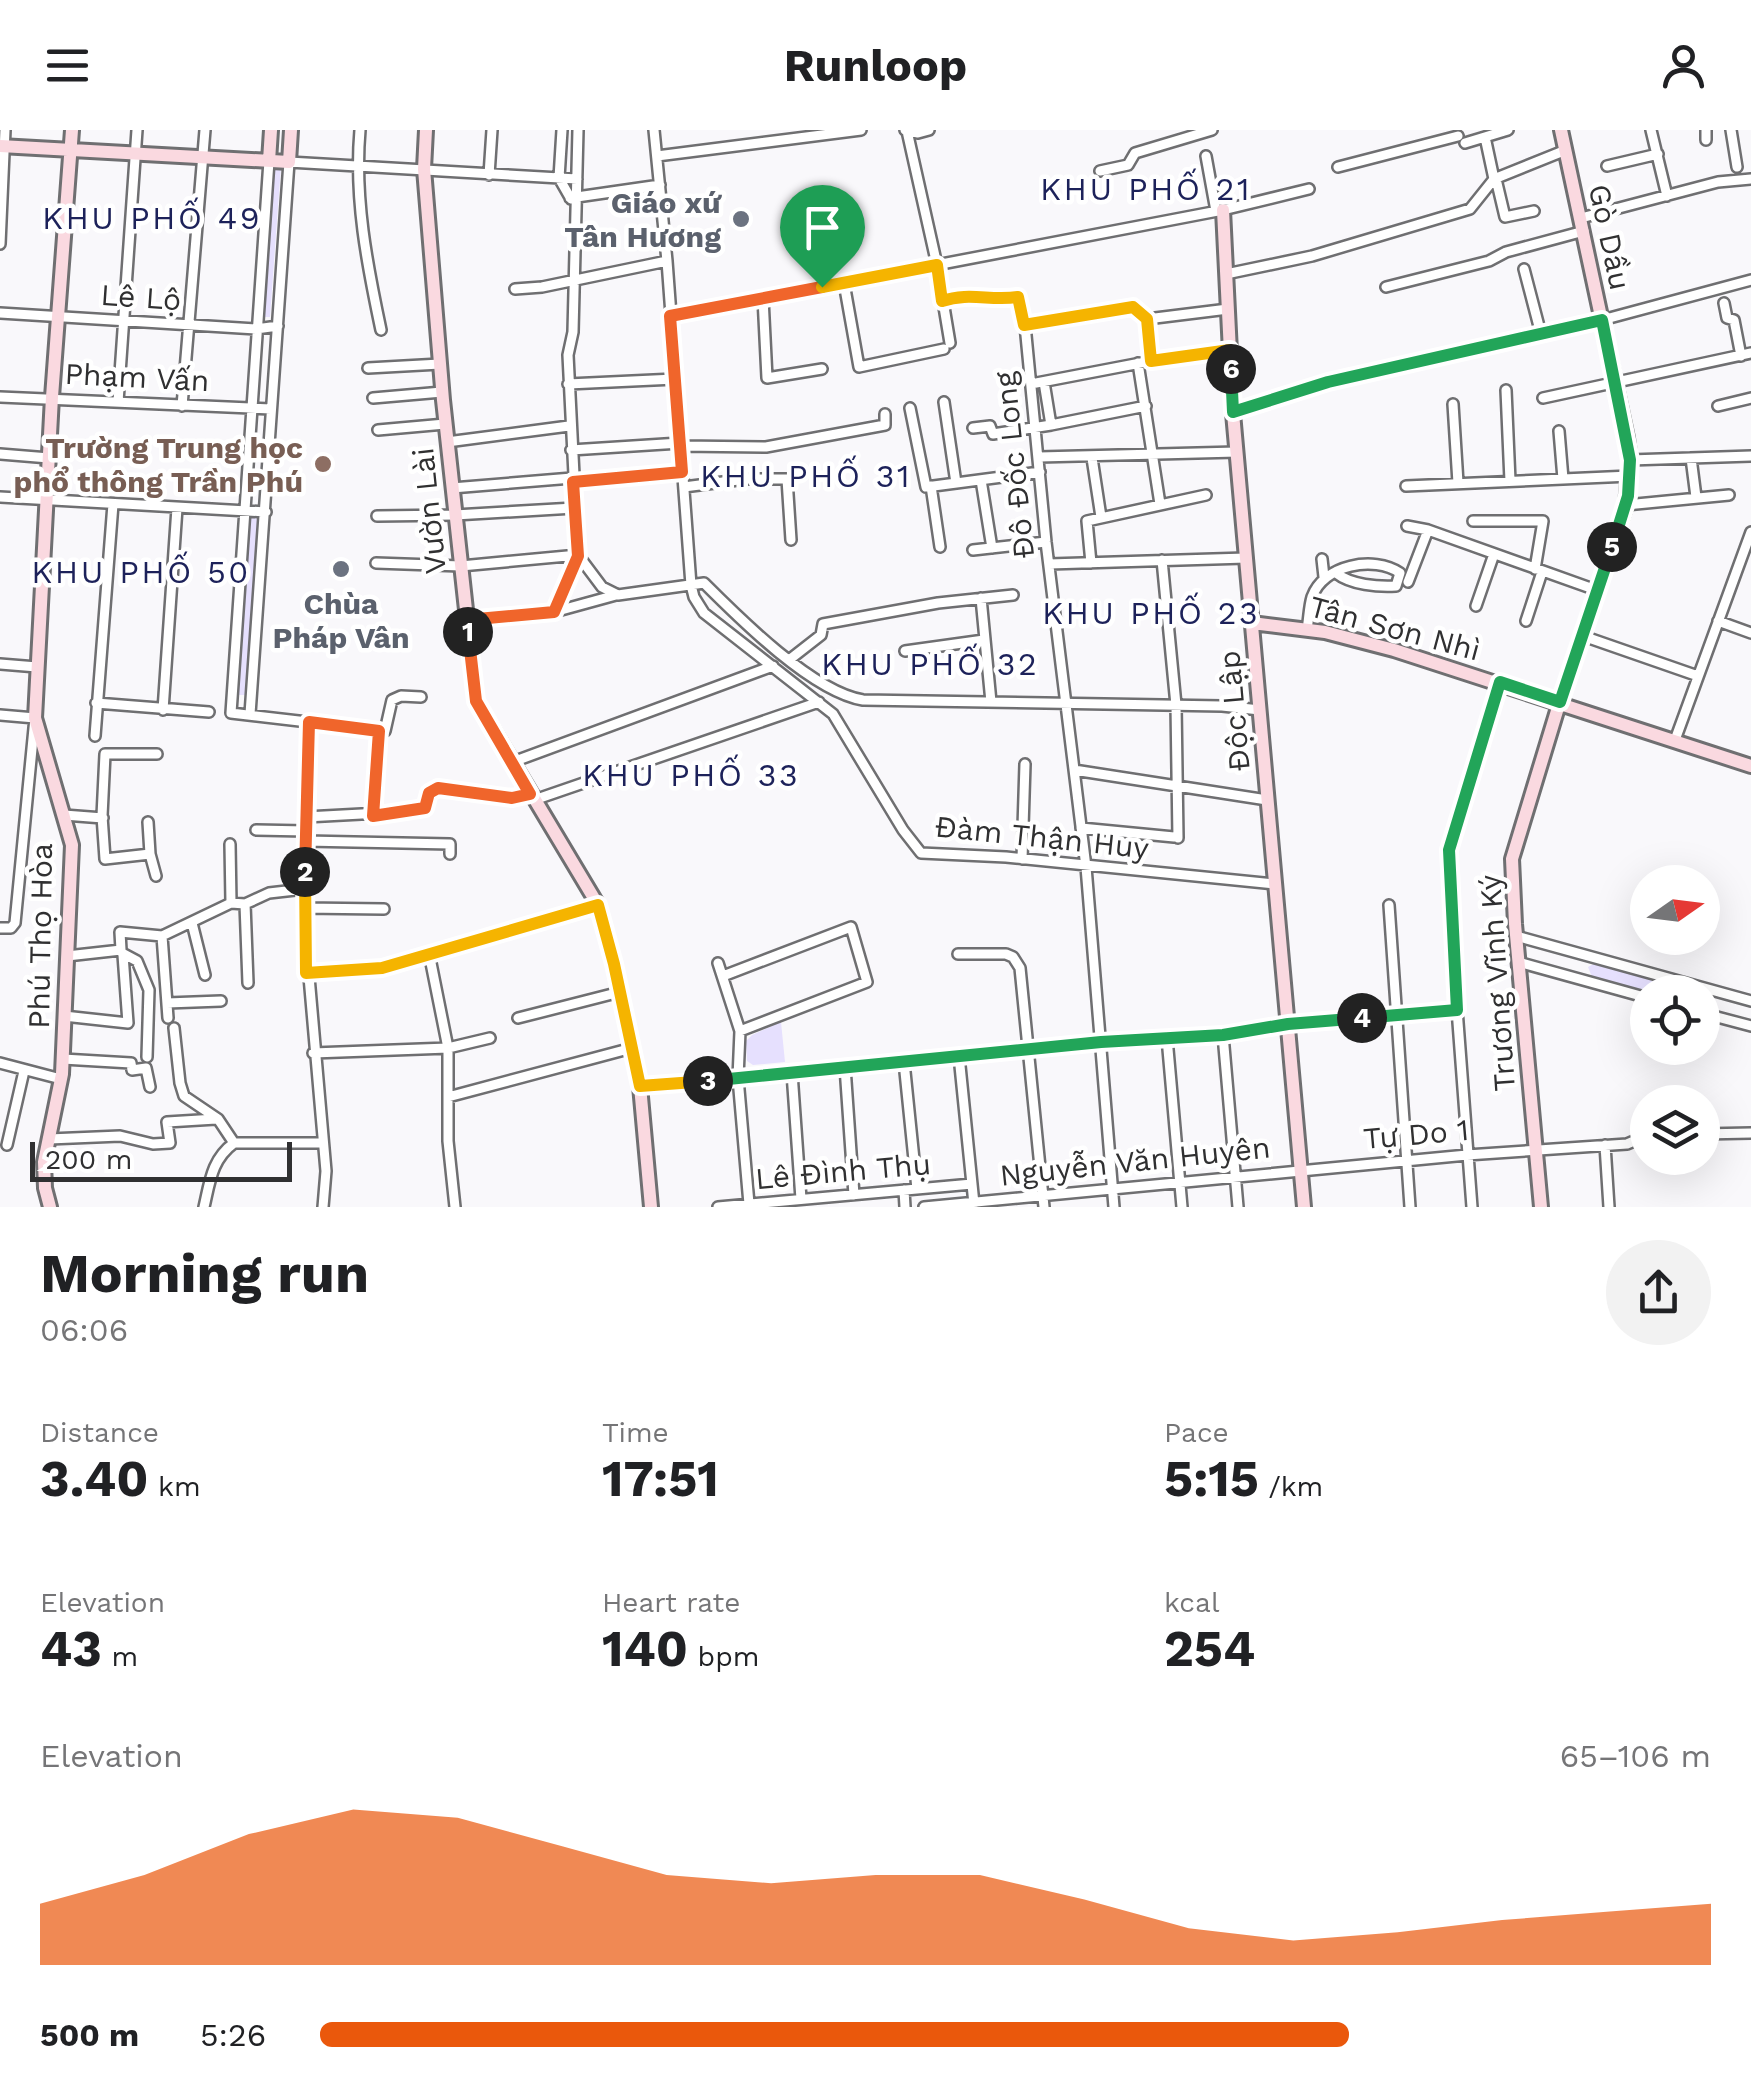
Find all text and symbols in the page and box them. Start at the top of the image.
icon: menu [40,38,95,93]
icon: person [1656,38,1711,93]
text: Runloop [784,39,967,92]
district label: KHU PHỐ 21 [1040,168,1252,208]
street label: Gò Dầu [1582,181,1638,293]
place label: Giáo xứ Tân Hương [564,185,722,254]
pin [780,185,865,288]
district label: KHU PHỐ 49 [42,197,262,237]
icon: arrive [795,200,850,255]
marker: Giáo xứ Tân Hương [730,208,752,230]
street label: Lê Lộ [100,277,182,317]
pin: 6 [1206,344,1256,394]
text: 6 [1222,352,1240,385]
street label: Phạm Vấn [64,356,210,398]
street label: Đô Đốc Long [987,370,1041,560]
place label: Trường Trung học phổ thông Trần Phú [14,430,303,499]
street label: Vườn Lài [405,446,453,576]
marker: Trường Trung học phổ thông Trần Phú [312,453,334,475]
district label: KHU PHỐ 31 [700,455,912,495]
pin: 5 [1587,522,1637,572]
text: 5 [1604,530,1620,563]
district label: KHU PHỐ 50 [31,551,251,591]
marker: Chùa Pháp Vân [330,558,352,580]
place label: Chùa Pháp Vân [272,586,410,655]
street label: Tân Sơn Nhì [1306,588,1484,668]
district label: KHU PHỐ 23 [1042,592,1260,632]
pin: 1 [443,607,493,657]
text: 1 [462,615,474,648]
district label: KHU PHỐ 32 [821,643,1039,683]
street label: Độc Lập [1211,649,1257,773]
district label: KHU PHỐ 33 [582,754,800,794]
street label: Đàm Thận Huy [933,808,1151,866]
street label: Phú Thọ Hòa [21,843,59,1029]
pin: 2 [280,847,330,897]
text: 2 [297,855,313,888]
north arrow [1630,865,1720,955]
map controls [1630,865,1720,1175]
street label: Trương Vĩnh Ký [1472,873,1522,1093]
button: locate [1630,975,1720,1065]
pin: 4 [1337,993,1387,1043]
text: 4 [1353,1001,1371,1034]
pin: 3 [683,1056,733,1106]
text: 3 [700,1064,716,1097]
button: layers [1630,1085,1720,1175]
street label: Tự Do 1 [1362,1112,1470,1156]
street label: Nguyễn Văn Huyên [998,1129,1272,1193]
scale bar [30,1137,292,1182]
text: 200 m [45,1143,132,1176]
street label: Lê Đình Thụ [754,1146,932,1196]
button: share [1606,1240,1711,1345]
text: Morning run [40,1241,369,1305]
text: 06:06 [40,1311,128,1349]
text: Distance [40,1416,159,1449]
text: Time [602,1416,669,1449]
text: Pace [1164,1416,1229,1449]
text: 3.40 [40,1449,148,1508]
text: 17:51 [602,1449,719,1508]
text: 5:15 [1164,1449,1259,1508]
text: km [148,1470,201,1503]
text: /km [1259,1470,1323,1503]
text: Elevation [40,1586,165,1619]
text: Heart rate [602,1586,740,1619]
text: kcal [1164,1586,1219,1619]
text: 43 [40,1619,102,1678]
text: 140 [602,1619,688,1678]
text: 254 [1164,1619,1255,1678]
text: m [102,1640,138,1673]
text: bpm [688,1640,759,1673]
text: Elevation [40,1737,183,1775]
text: 65–106 m [1560,1737,1711,1775]
text: 500 m [40,2016,139,2054]
text: 5:26 [200,2016,266,2054]

